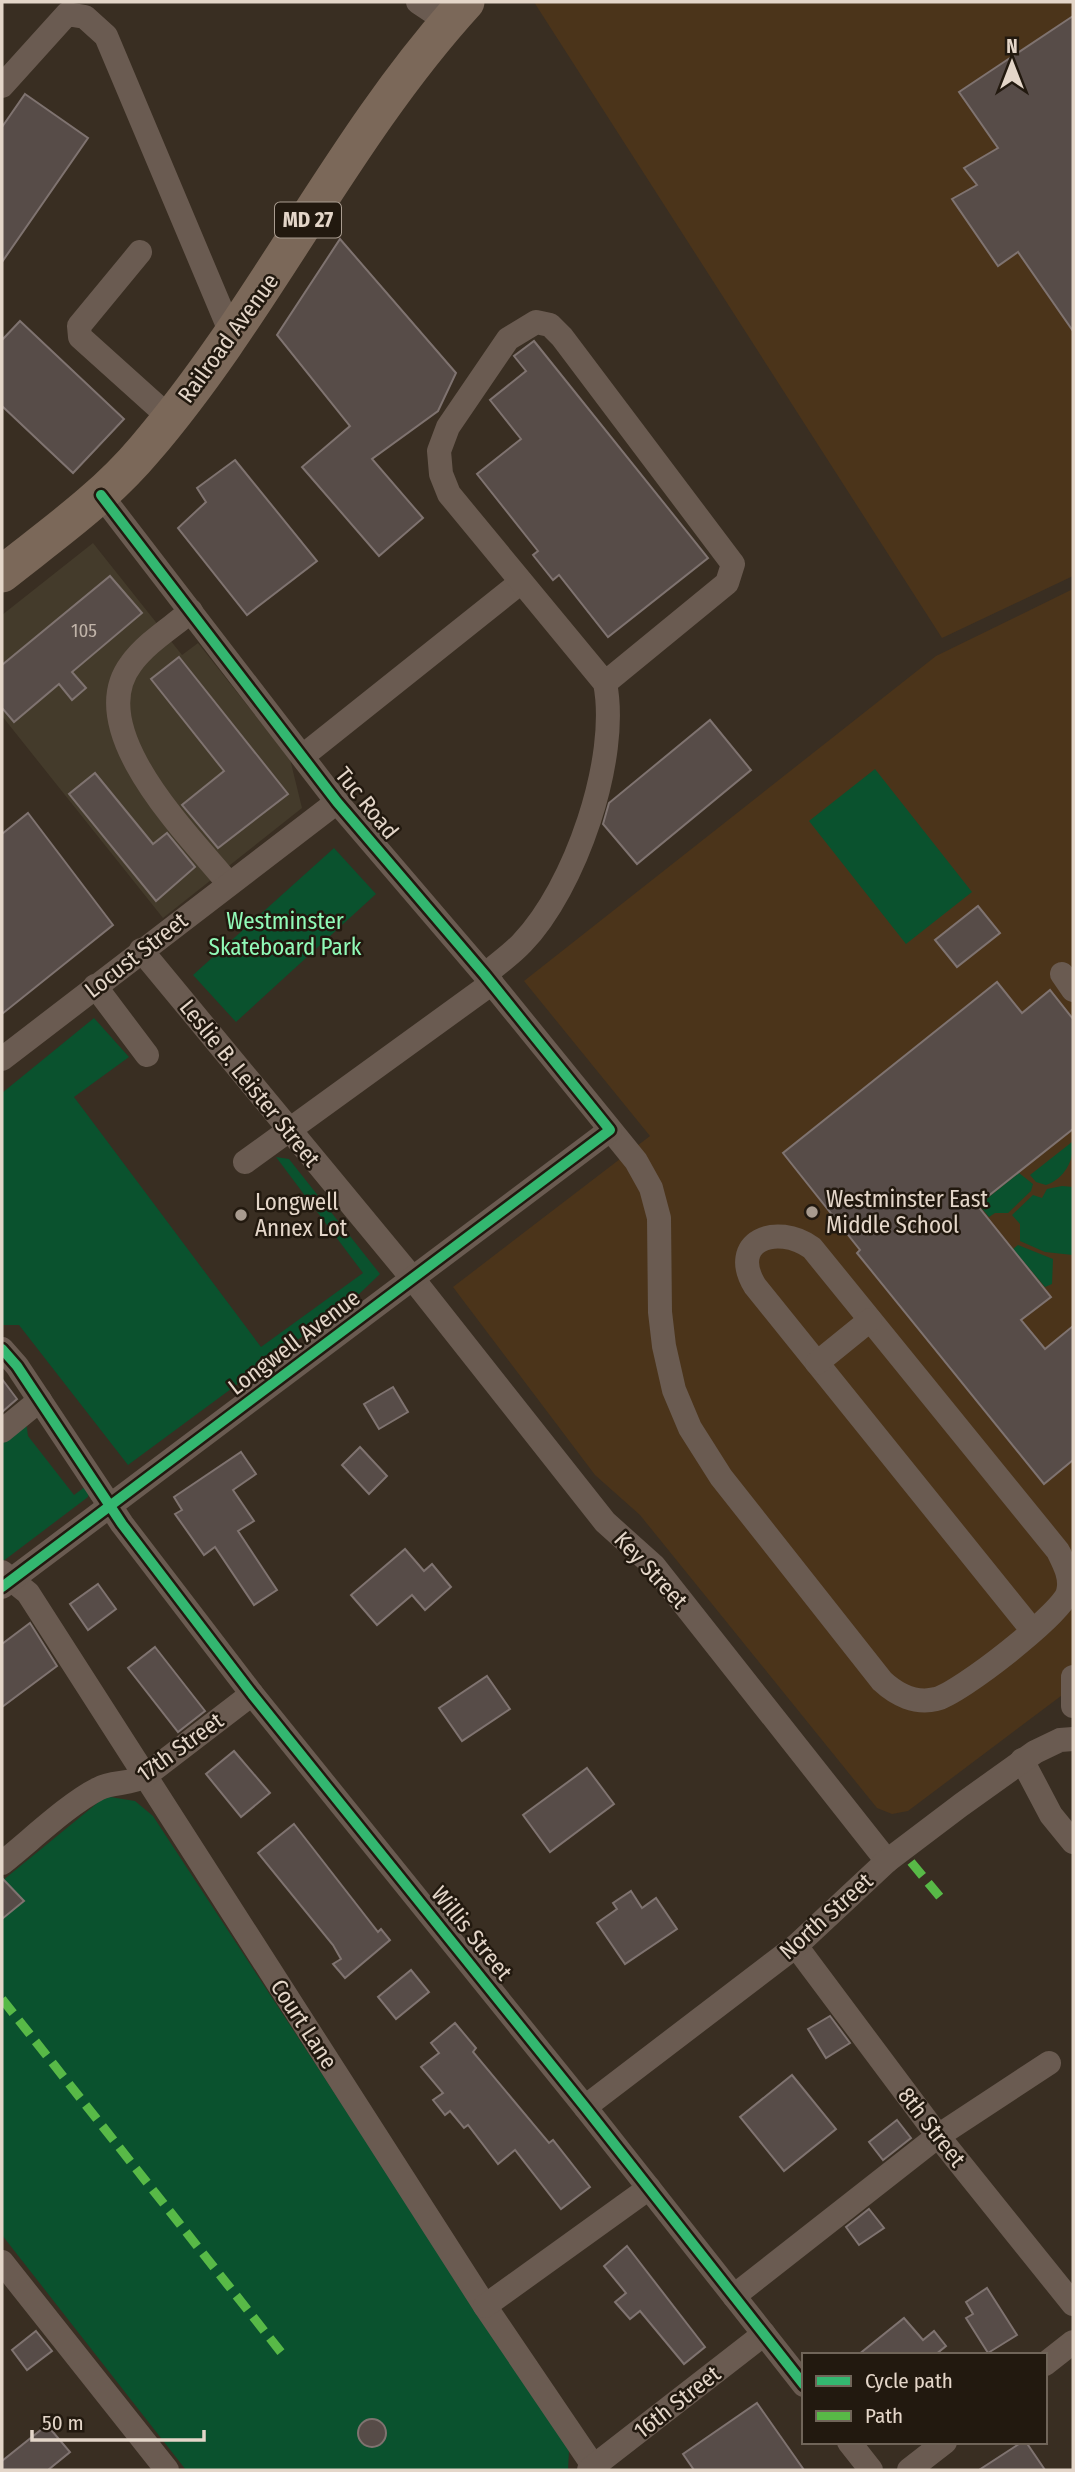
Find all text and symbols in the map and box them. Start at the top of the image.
north arrow [977,28,1047,98]
text: N [1006,35,1018,58]
road number: MD 27 [275,202,341,238]
street label: Railroad Avenue [172,268,284,408]
house number: 105 [71,619,97,642]
street label: Tuc Road [329,761,405,845]
street label: Locust Street [79,906,193,1004]
park label: Westminster Skateboard Park [209,907,362,961]
street label: Leslie B. Leister Street [174,994,326,1173]
place label: Westminster East Middle School [826,1185,989,1239]
place label: Longwell Annex Lot [255,1188,348,1242]
marker: Westminster East Middle School [804,1204,820,1220]
marker: Longwell Annex Lot [233,1207,249,1223]
street label: Longwell Avenue [223,1283,365,1401]
street label: Key Street [608,1526,694,1615]
street label: 17th Street [131,1706,229,1788]
street label: North Street [774,1867,879,1965]
street label: Willis Street [426,1880,519,1986]
street label: Court Lane [265,1974,343,2074]
street label: 8th Street [892,2082,972,2173]
legend [802,2353,1047,2444]
street label: 16th Street [628,2359,726,2444]
text: Cycle path [865,2368,953,2394]
scale bar [32,2398,203,2442]
text: Path [865,2403,903,2429]
text: 50 m [42,2410,84,2436]

